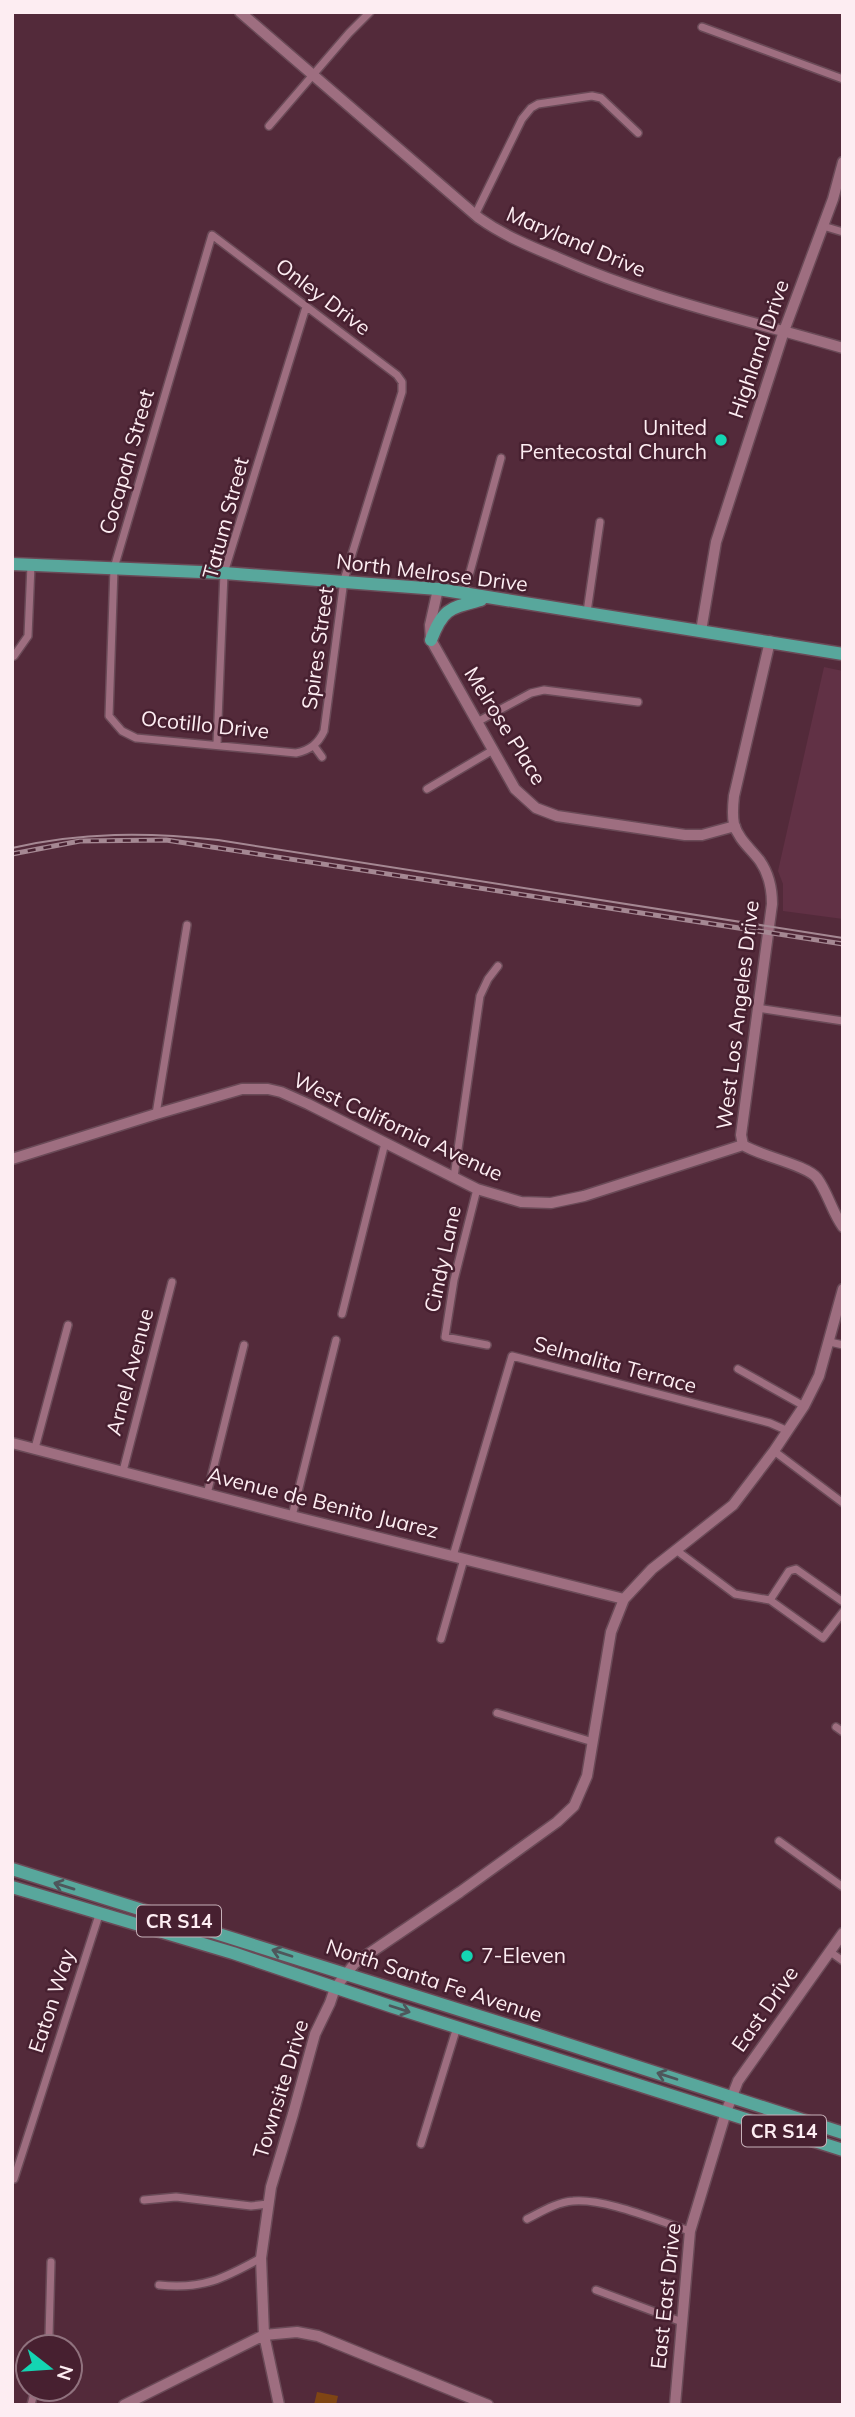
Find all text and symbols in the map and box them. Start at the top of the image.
street label: Maryland Drive [503,200,650,282]
street label: Onley Drive [271,252,376,340]
street label: Highland Drive [722,276,794,421]
street label: Cocapah Street [93,386,159,537]
place label: United Pentecostal Church [520,414,707,464]
marker: United Pentecostal Church [713,432,729,448]
street label: Tatum Street [196,454,254,582]
street label: North Melrose Drive [335,547,529,597]
street label: Spires Street [296,585,338,711]
street label: Melrose Place [459,662,552,789]
street label: Ocotillo Drive [140,704,271,744]
street label: West Los Angeles Drive [710,899,764,1131]
street label: West California Avenue [289,1066,507,1186]
street label: Cindy Lane [418,1203,466,1315]
street label: Arnel Avenue [100,1305,158,1438]
street label: Selmalita Terrace [531,1330,700,1398]
street label: Avenue de Benito Juarez [205,1461,441,1543]
one-way arrow [54,1878,76,1891]
road number: CR S14 [137,1906,221,1937]
street label: North Santa Fe Avenue [323,1933,546,2027]
place label: 7-Eleven [481,1942,566,1968]
street label: Eaton Way [22,1946,80,2056]
one-way arrow [271,1946,293,1958]
marker: 7-Eleven [459,1948,475,1964]
street label: East Drive [725,1961,803,2056]
one-way arrow [388,2004,410,2016]
street label: Townsite Drive [247,2016,313,2161]
one-way arrow [656,2068,678,2081]
road number: CR S14 [742,2116,826,2146]
street label: East East Drive [644,2222,686,2370]
north arrow [14,2333,84,2403]
text: N [52,2363,79,2383]

